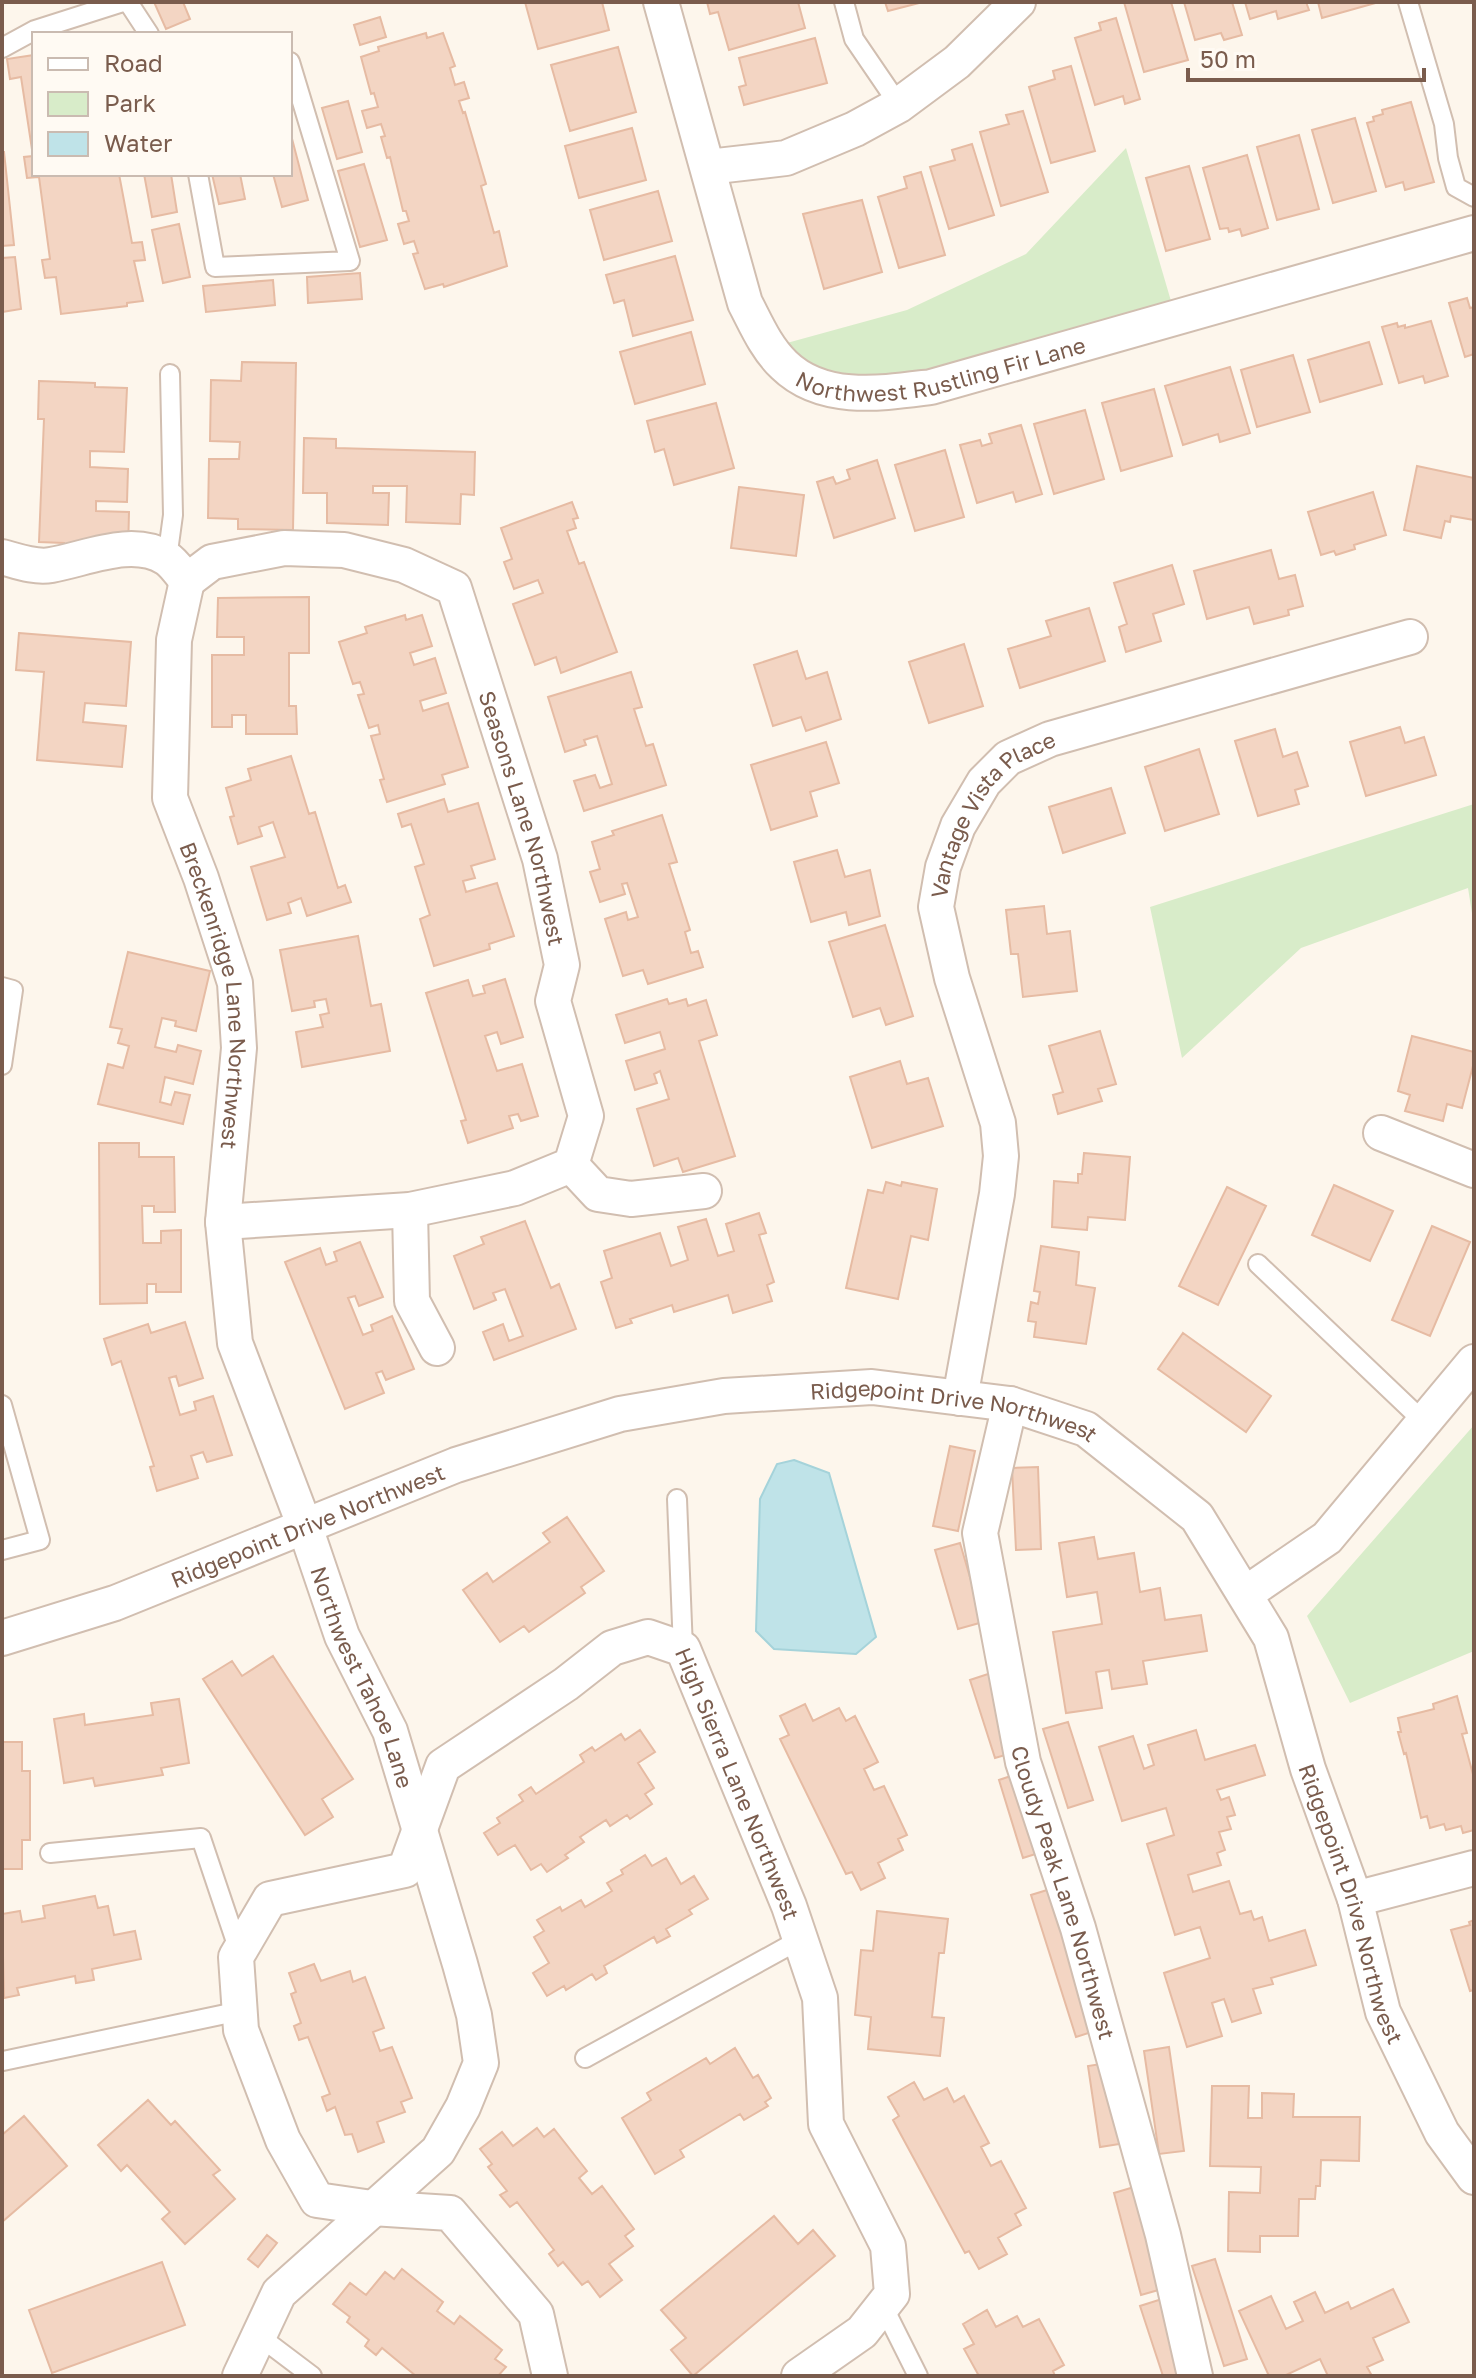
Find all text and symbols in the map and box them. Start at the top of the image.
legend [32,32,292,176]
scale bar [1188,32,1424,82]
text: 50 m [1200,44,1256,73]
text: Road [104,48,163,77]
text: Park [104,88,156,117]
text: Water [104,128,172,157]
street label: Northwest Rustling Fir Lane [792,330,1088,406]
street label: Seasons Lane Northwest [474,687,571,948]
street label: Vantage Vista Place [924,725,1059,900]
street label: Breckenridge Lane Northwest [175,838,253,1151]
street label: Ridgepoint Drive Northwest [809,1373,1104,1447]
street label: Ridgepoint Drive Northwest [167,1458,448,1593]
street label: Northwest Tahoe Lane [306,1562,420,1791]
street label: High Sierra Lane Northwest [670,1643,806,1923]
street label: Cloudy Peak Lane Northwest [1007,1743,1122,2042]
street label: Ridgepoint Drive Northwest [1294,1760,1410,2048]

